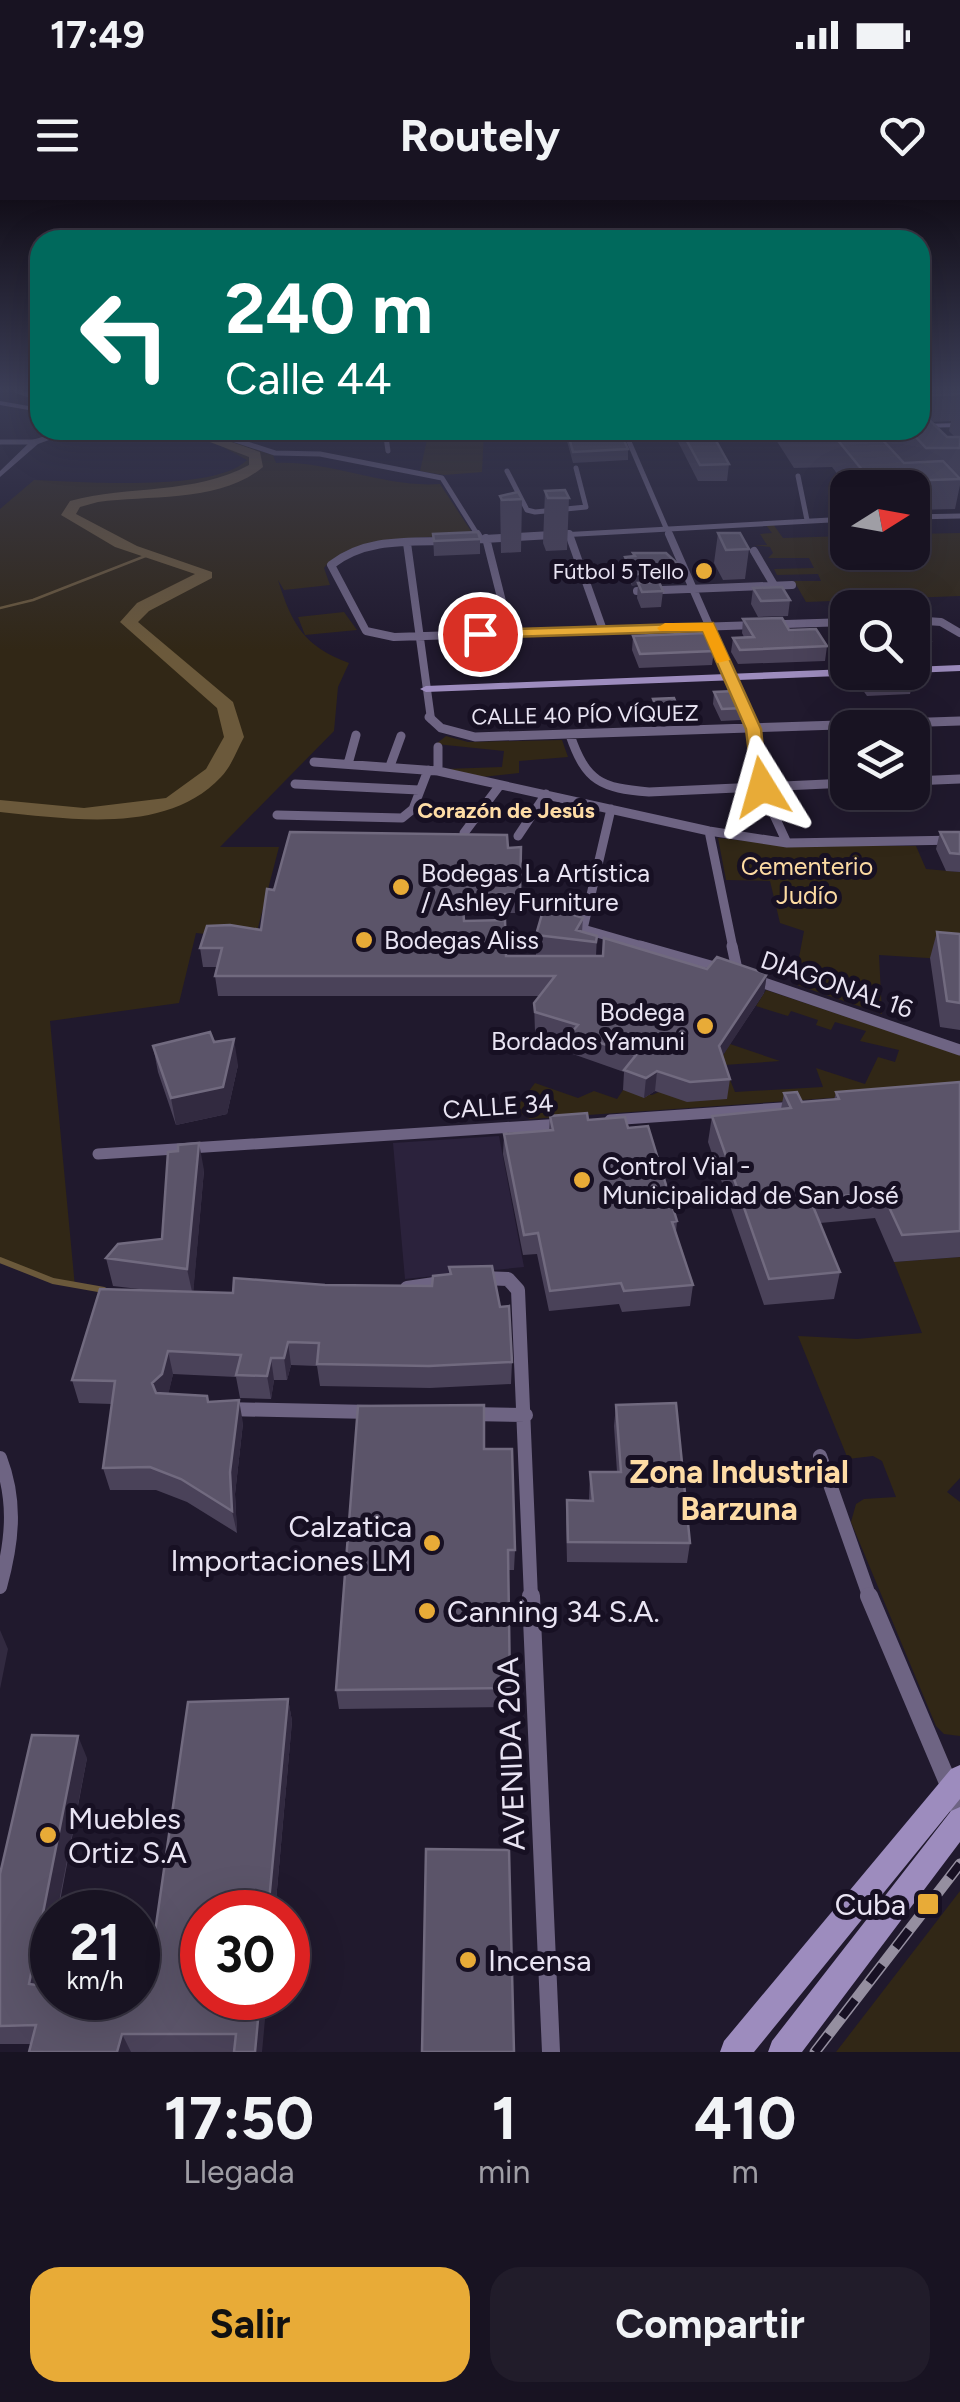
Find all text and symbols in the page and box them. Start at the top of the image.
text: 17:49 [50,12,145,58]
icon: menu [30,108,85,163]
text: Routely [400,108,560,162]
icon: heart [875,108,930,163]
text: 240 m [225,266,433,351]
icon: left [60,270,190,400]
text: Calle 44 [225,351,392,405]
north arrow [830,470,930,570]
map controls [830,470,930,810]
place label: Fútbol 5 Tello [552,558,684,585]
marker: Fútbol 5 Tello [693,560,715,582]
button: search [830,590,930,690]
pin [438,592,523,677]
icon: arrive [453,607,508,662]
street label: CALLE 40 PÍO VÍQUEZ [471,700,699,730]
button: layers [830,710,930,810]
position arrow [710,735,814,839]
district label: Corazón de Jesús [417,797,595,824]
park label: Cementerio Judío [741,851,873,910]
place label: Bodegas La Artística / Ashley Furniture [421,858,650,917]
marker: Bodegas La Artística / Ashley Furniture [390,876,412,898]
place label: Bodegas Aliss [384,925,539,955]
marker: Bodegas Aliss [353,929,375,951]
street label: DIAGONAL 16 [757,944,917,1024]
place label: Bodega Bordados Yamuni [491,997,685,1056]
marker: Bodega Bordados Yamuni [694,1015,716,1037]
street label: CALLE 34 [442,1087,554,1125]
place label: Control Vial - Municipalidad de San José [602,1151,899,1210]
marker: Control Vial - Municipalidad de San José [571,1169,593,1191]
district label: Zona Industrial Barzuna [629,1453,849,1528]
place label: Calzatica Importaciones LM [170,1508,412,1579]
marker: Calzatica Importaciones LM [421,1532,443,1554]
place label: Canning 34 S.A. [447,1593,660,1630]
marker: Canning 34 S.A. [416,1600,438,1622]
street label: AVENIDA 20A [489,1656,533,1851]
place label: Muebles Ortiz S.A [68,1800,188,1871]
marker: Muebles Ortiz S.A [37,1824,59,1846]
place label: Cuba [835,1886,906,1923]
speed limit sign: 30 [180,1890,310,2020]
marker: Cuba [915,1891,941,1917]
text: 21 [70,1912,120,1973]
place label: Incensa [488,1942,592,1979]
marker: Incensa [457,1949,479,1971]
text: km/h [66,1965,124,1995]
text: 17:50 [164,2082,314,2154]
text: 1 [491,2082,517,2154]
text: 410 [694,2082,796,2154]
text: Llegada [183,2153,295,2191]
text: min [478,2153,530,2191]
text: m [732,2153,759,2191]
button: Salir [30,2267,470,2382]
button: Compartir [490,2267,930,2382]

